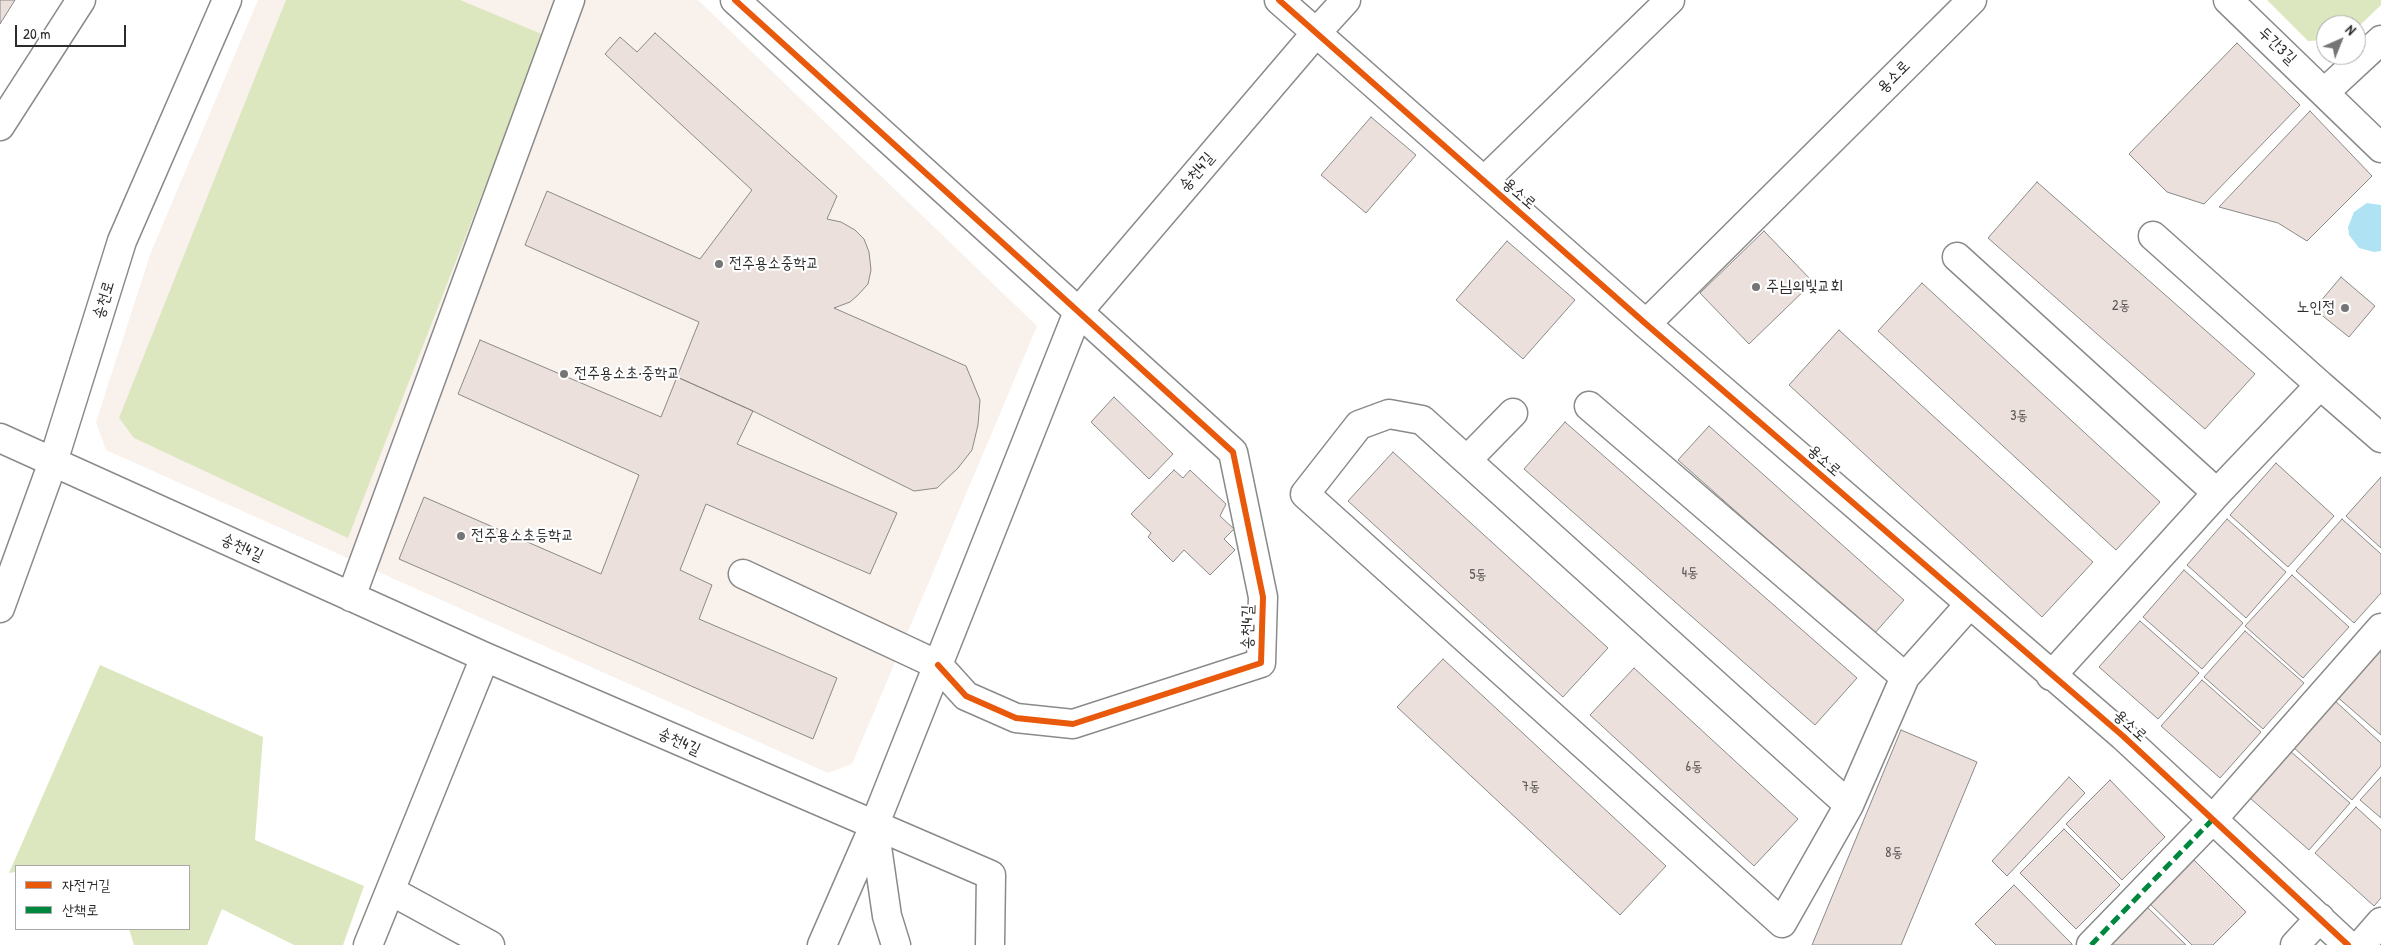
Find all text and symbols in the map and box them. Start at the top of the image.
scale bar [18,15,129,47]
north arrow [2316,15,2366,65]
text: N [2342,20,2360,39]
text: 20 m [23,23,50,44]
street label: 두간3길 [2254,23,2300,69]
street label: 용소로 [1874,57,1914,97]
street label: 송천4길 [1175,149,1219,195]
street label: 용소로 [1498,174,1540,214]
place label: 전주용소중학교 [729,254,819,274]
marker: 전주용소중학교 [713,258,725,270]
place label: 주님의빛교회 [1766,277,1843,297]
street label: 송천로 [89,279,119,321]
marker: 주님의빛교회 [1750,281,1762,293]
house number: 2동 [2112,298,2130,314]
place label: 노인정 [2296,298,2335,318]
marker: 노인정 [2339,302,2351,314]
place label: 전주용소초·중학교 [574,364,680,384]
marker: 전주용소초·중학교 [558,368,570,380]
house number: 3동 [2010,408,2028,424]
street label: 용소로 [1803,441,1845,481]
place label: 전주용소초등학교 [471,526,574,546]
street label: 송천4길 [218,530,266,566]
marker: 전주용소초등학교 [455,530,467,542]
house number: 4동 [1682,565,1698,581]
house number: 5동 [1469,567,1487,583]
street label: 송천4길 [1238,605,1258,649]
street label: 용소로 [2109,706,2151,746]
street label: 송천4길 [655,724,703,760]
house number: 6동 [1686,759,1702,775]
house number: 7동 [1522,779,1540,795]
house number: 8동 [1885,845,1903,861]
legend [15,865,190,930]
text: 자전거길 [62,874,110,895]
text: 산책로 [62,899,98,920]

